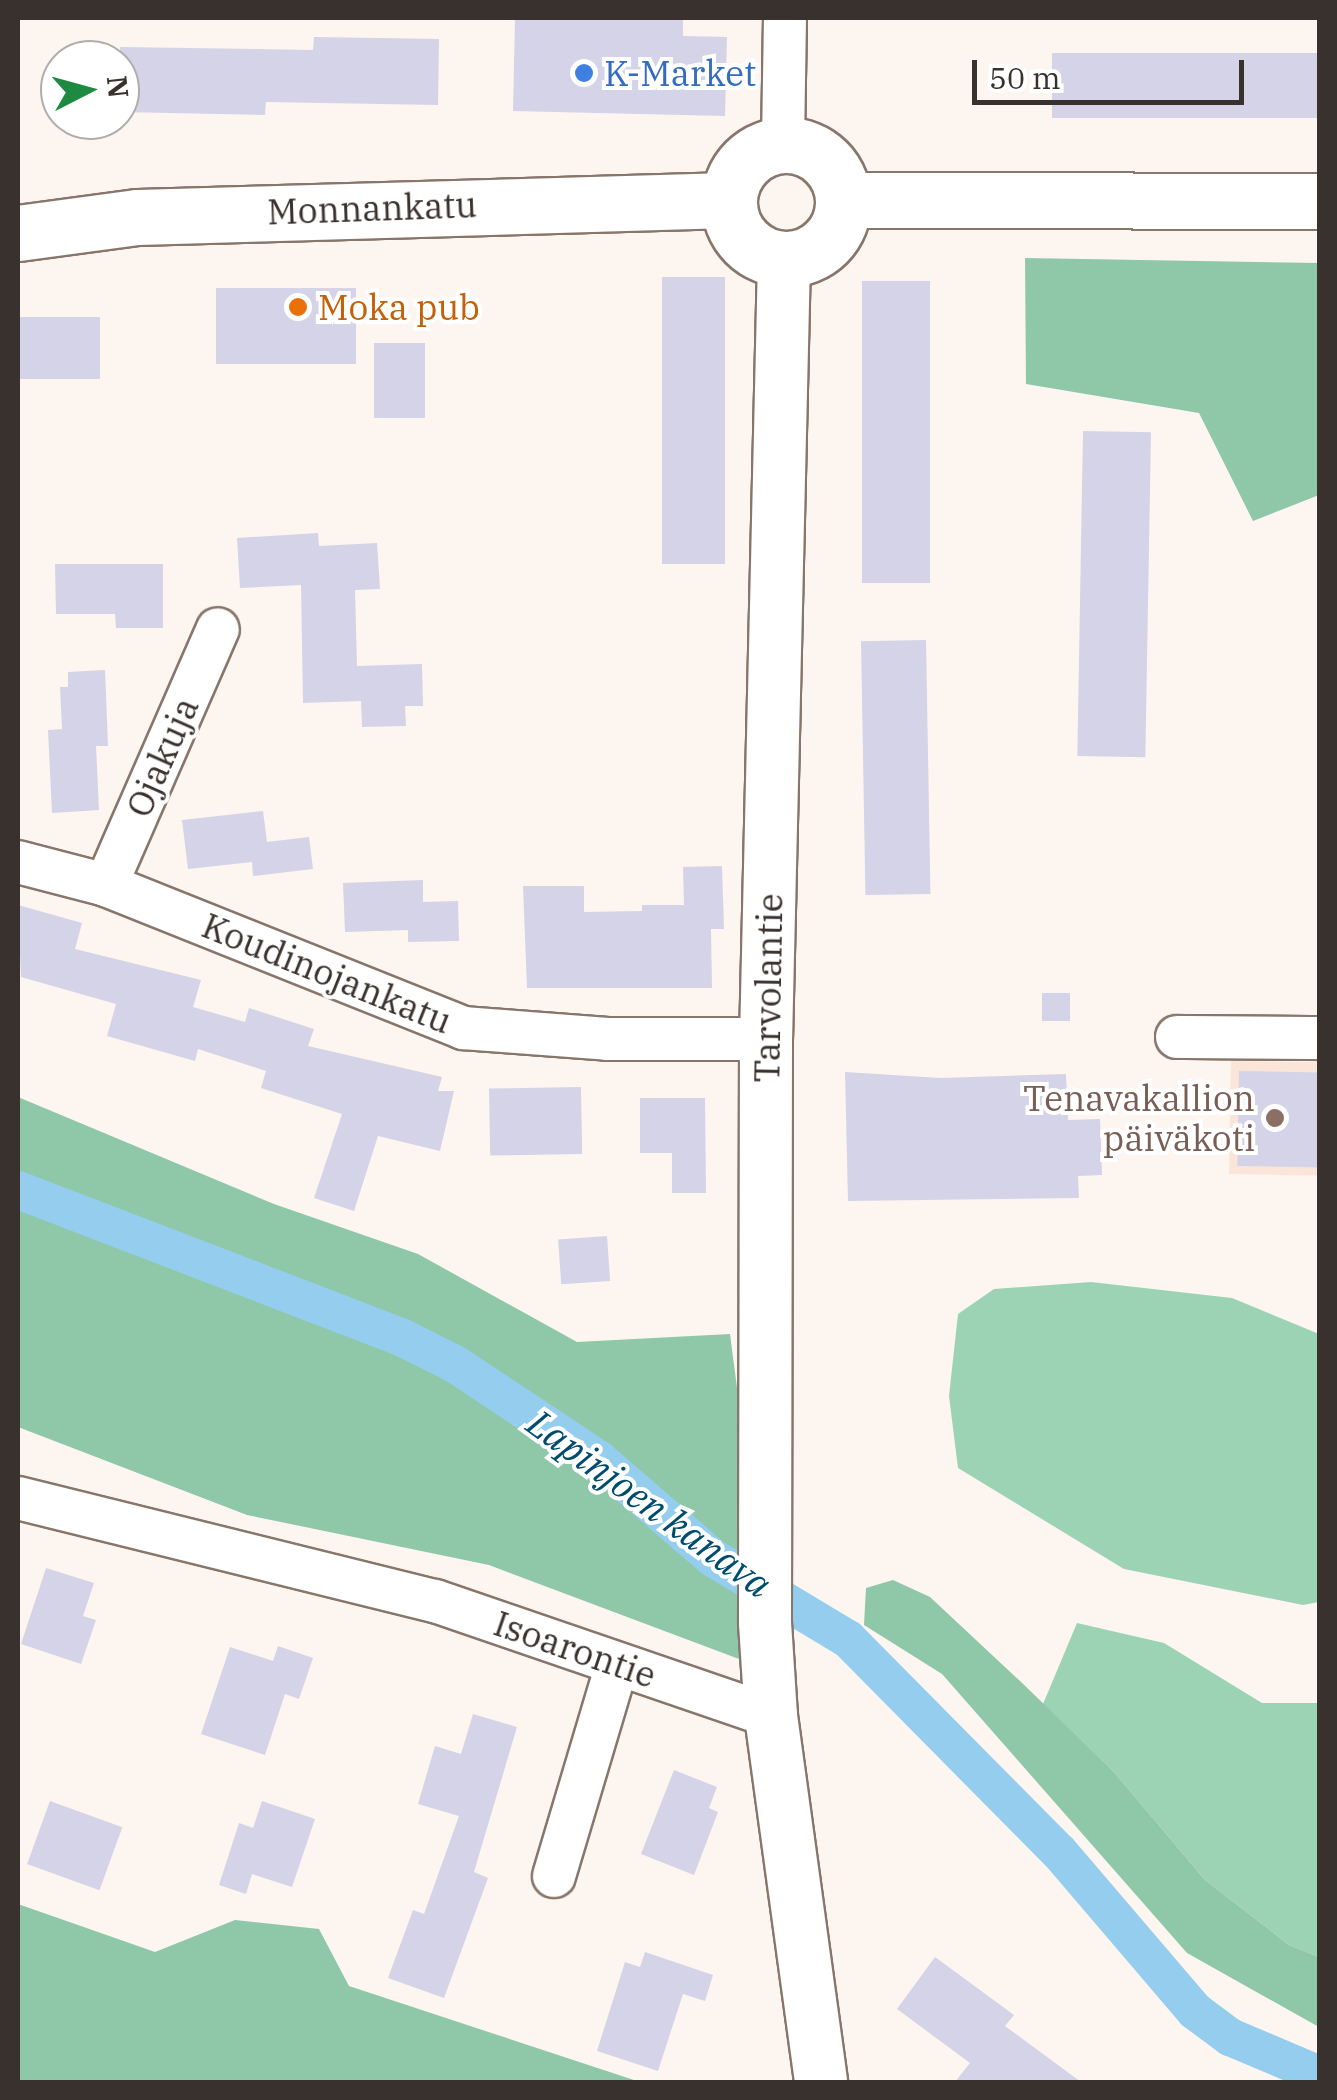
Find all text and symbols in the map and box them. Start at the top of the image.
north arrow [40,40,140,140]
scale bar [977,40,1250,102]
place label: K-Market [604,52,756,94]
text: 50 m [989,58,1061,97]
marker: K-Market [573,62,595,84]
text: N [99,74,138,100]
street label: Monnankatu [266,183,478,233]
place label: Moka pub [318,286,480,328]
marker: Moka pub [287,296,309,318]
street label: Ojakuja [117,691,207,823]
street label: Tarvolantie [745,893,791,1083]
street label: Koudinojankatu [196,904,458,1042]
place label: Tenavakallion päiväkoti [1023,1077,1255,1159]
marker: Tenavakallion päiväkoti [1264,1107,1286,1129]
water label: Lapinjoen kanava [519,1399,781,1607]
street label: Isoarontie [489,1602,661,1696]

